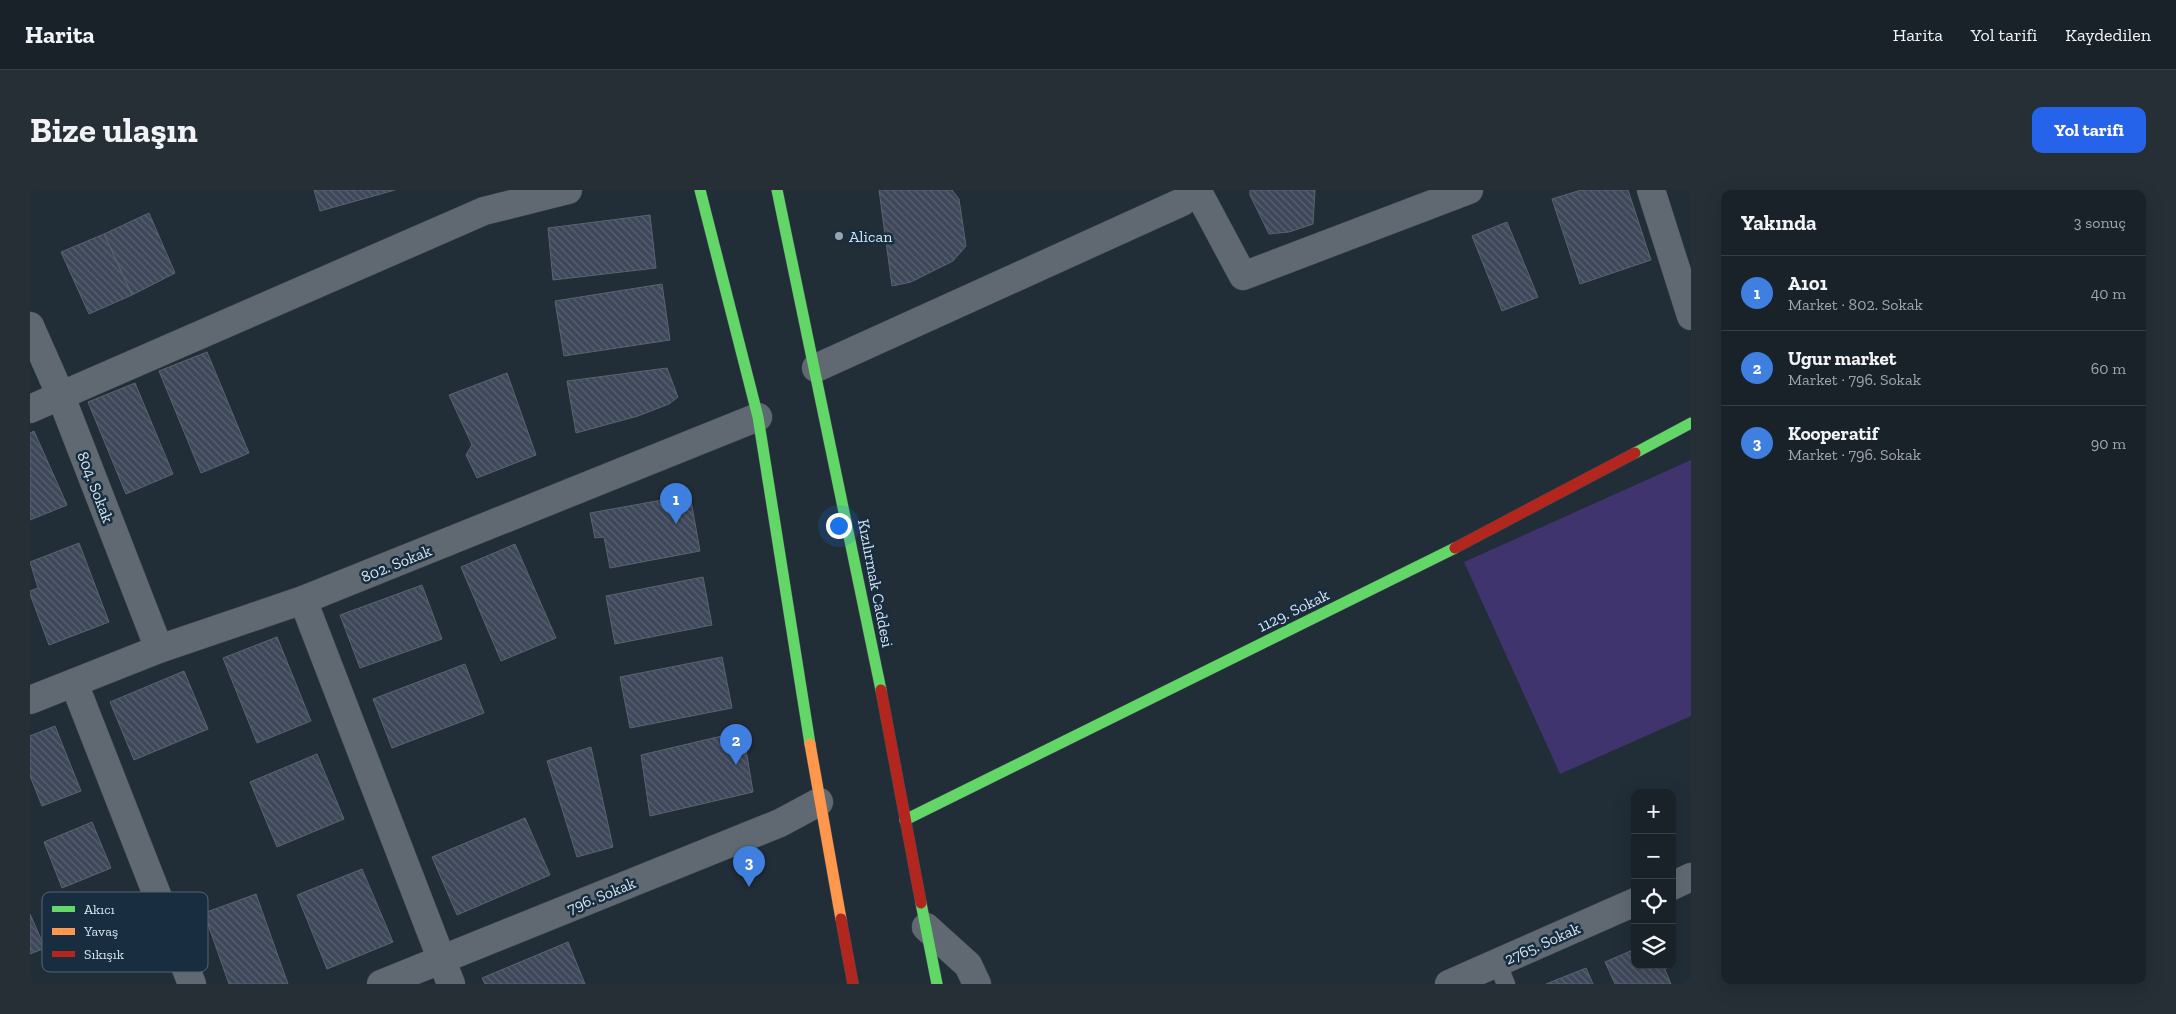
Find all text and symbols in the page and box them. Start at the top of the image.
text: Harita [25,20,95,49]
text: Harita [1893,24,1943,46]
text: Yol tarifi [1971,24,2037,46]
text: Kaydedilen [2065,24,2151,46]
button: Yol tarifi [2032,107,2146,153]
text: Bize ulaşın [30,109,198,151]
text: Yakında [1741,210,1817,235]
text: 3 sonuç [2074,213,2126,232]
place label: Alican [849,227,893,246]
marker: Alican [833,230,845,242]
text: A101 [1788,272,1827,295]
text: 1 [1754,284,1760,303]
text: 40 m [2091,284,2126,303]
text: Market · 802. Sokak [1788,295,1923,314]
text: Ugur market [1788,347,1896,370]
text: 2 [1753,359,1761,378]
text: 60 m [2091,359,2126,378]
text: Market · 796. Sokak [1788,370,1921,389]
text: Kooperatif [1788,422,1878,445]
text: 3 [1753,434,1761,453]
text: 90 m [2091,434,2126,453]
text: Market · 796. Sokak [1788,445,1921,464]
street label: 804. Sokak [73,449,118,526]
pin: 1 [660,483,692,524]
your location [826,513,852,539]
street label: Kızılırmak Caddesi [854,517,897,649]
street label: 802. Sokak [358,541,435,586]
street label: 1129. Sokak [1254,585,1333,636]
pin: 2 [720,724,752,765]
map controls [1631,789,1676,969]
button: + [1631,789,1676,834]
button: − [1631,834,1676,879]
pin: 3 [733,846,765,887]
street label: 796. Sokak [564,873,639,918]
button: locate [1631,879,1676,924]
legend [42,892,208,972]
text: Akıcı [84,901,115,918]
street label: 2765. Sokak [1502,918,1583,969]
text: Yavaş [83,923,118,940]
button: layers [1631,924,1676,969]
text: Sıkışık [84,946,125,963]

